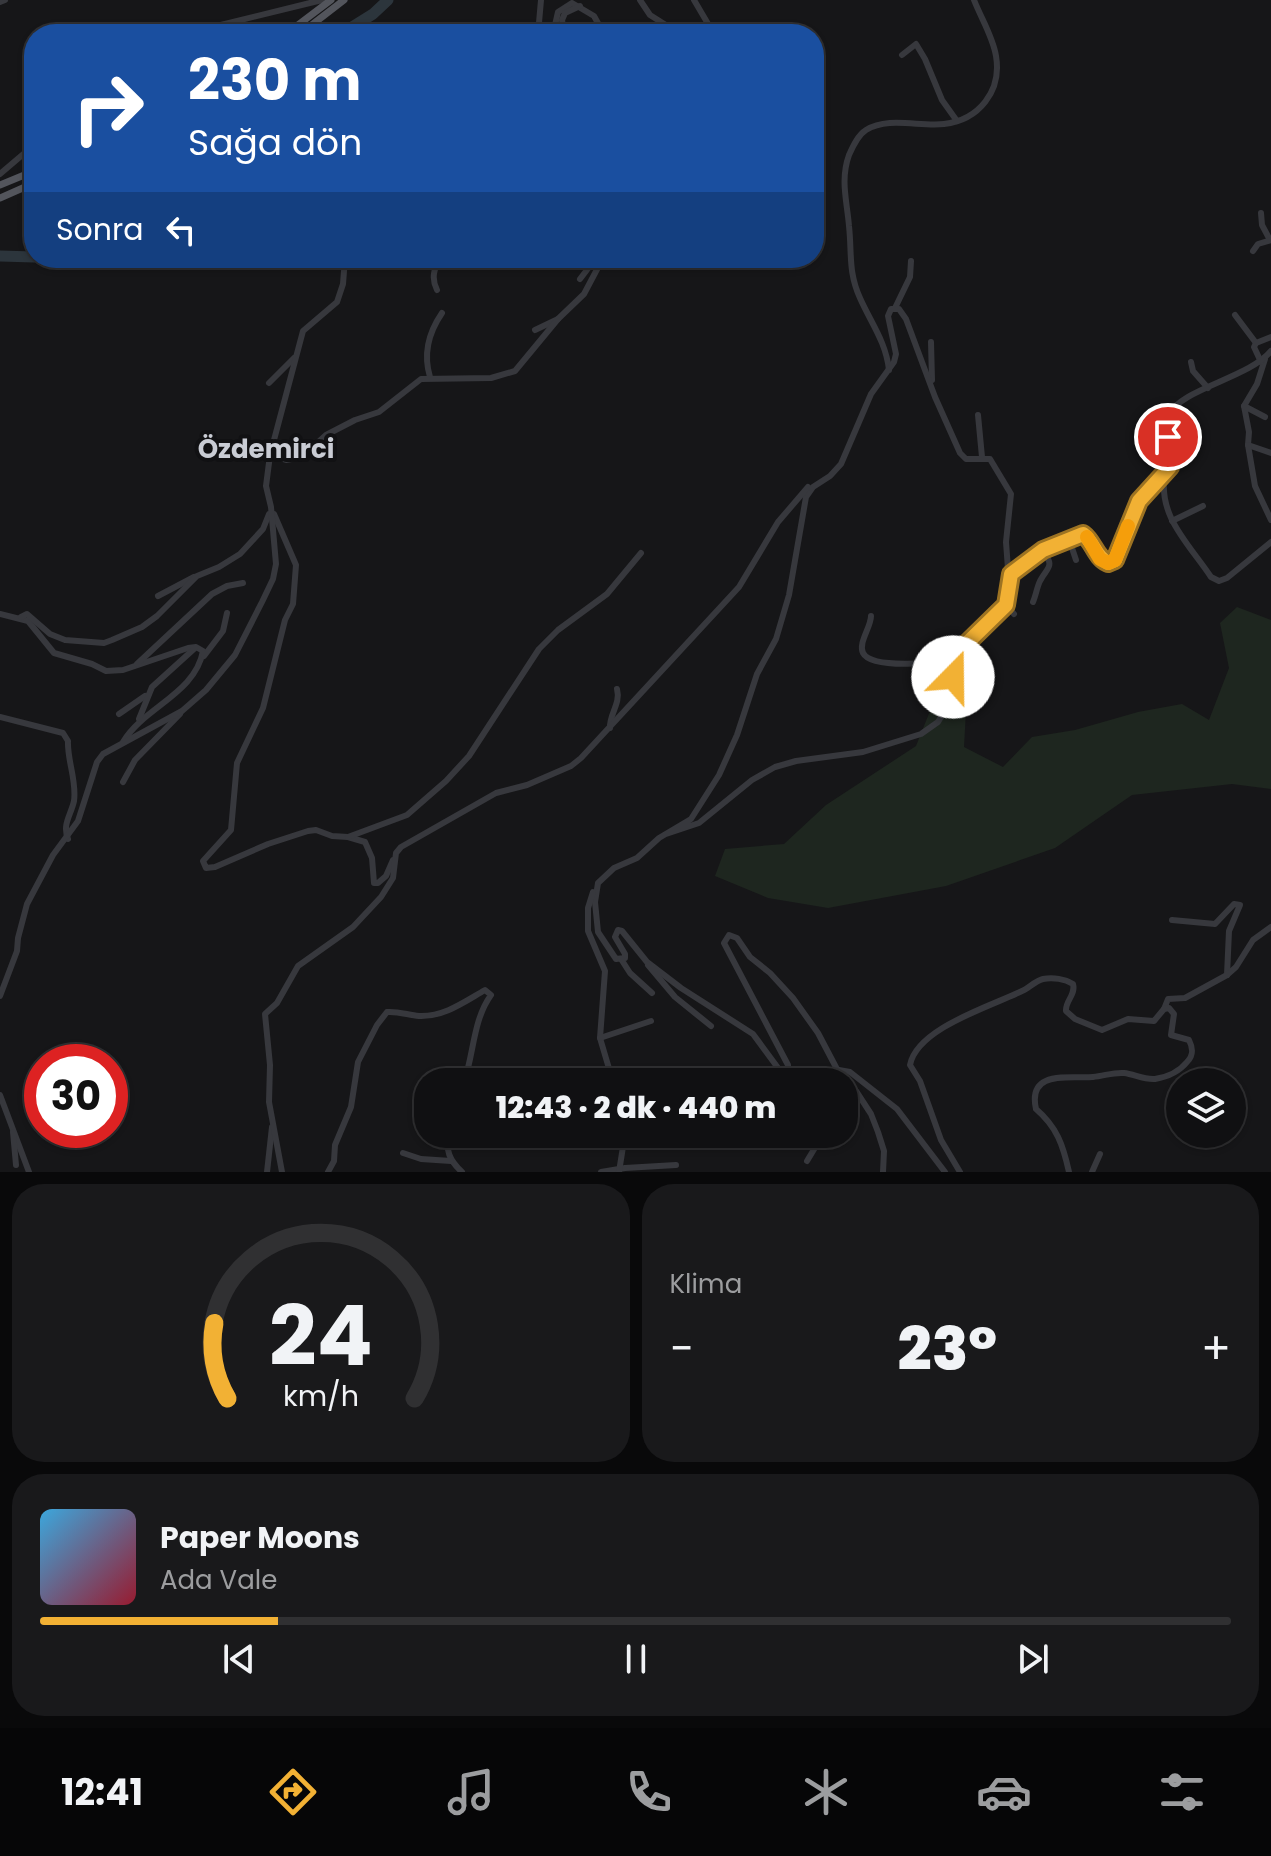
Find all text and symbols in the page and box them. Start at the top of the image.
text: 230 m [188,41,362,120]
icon: right [56,56,160,160]
text: Sağa dön [188,117,362,168]
text: Sonra [56,208,143,251]
icon: left [159,208,203,252]
pin [1134,403,1202,471]
icon: arrive [1146,415,1190,459]
district label: Özdemirci [198,431,334,467]
position arrow [911,635,995,719]
speed limit sign: 30 [24,1044,128,1148]
map controls [1166,1068,1246,1148]
button: layers [1166,1068,1246,1148]
text: 12:43 · 2 dk · 440 m [496,1086,776,1129]
text: Klima [670,1266,742,1302]
text: 24 [269,1278,373,1394]
text: 23° [898,1307,997,1391]
text: − [670,1318,694,1379]
text: + [1201,1318,1231,1379]
text: km/h [283,1376,359,1416]
text: Paper Moons [160,1516,360,1559]
text: Ada Vale [160,1562,277,1598]
icon: previous [217,1637,261,1681]
icon: pause [614,1637,658,1681]
icon: next [1011,1637,1055,1681]
icon: directions [265,1764,321,1820]
icon: music [443,1764,499,1820]
icon: phone [621,1764,677,1820]
icon: climate [798,1764,854,1820]
icon: car [976,1764,1032,1820]
icon: filters [1154,1764,1210,1820]
text: 12:41 [61,1767,143,1818]

